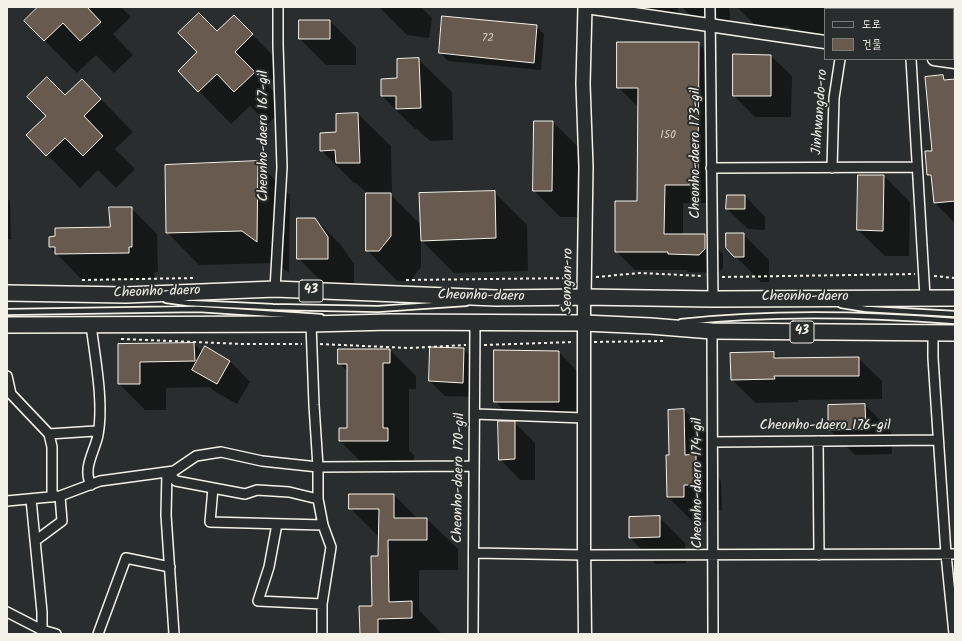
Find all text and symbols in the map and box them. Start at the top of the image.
legend [824,8,954,60]
text: 도로 [862,15,881,34]
house number: 72 [482,32,494,46]
text: 건물 [862,35,881,54]
street label: Jinhwangdo-ro [810,69,832,155]
street label: Cheonho-daero 167-gil [257,70,273,202]
street label: Cheonho-daero 173-gil [689,87,705,219]
house number: 150 [660,129,676,143]
street label: Seongan-ro [560,248,578,314]
road number: 43 [299,280,323,302]
street label: Cheonho-daero [113,283,201,303]
street label: Cheonho-daero [437,288,525,306]
street label: Cheonho-daero [761,290,849,306]
road number: 43 [790,321,814,343]
street label: Cheonho-daero 170-gil [450,413,470,543]
street label: Cheonho-daero 174-gil [691,417,707,549]
street label: Cheonho-daero 176-gil [759,419,891,435]

